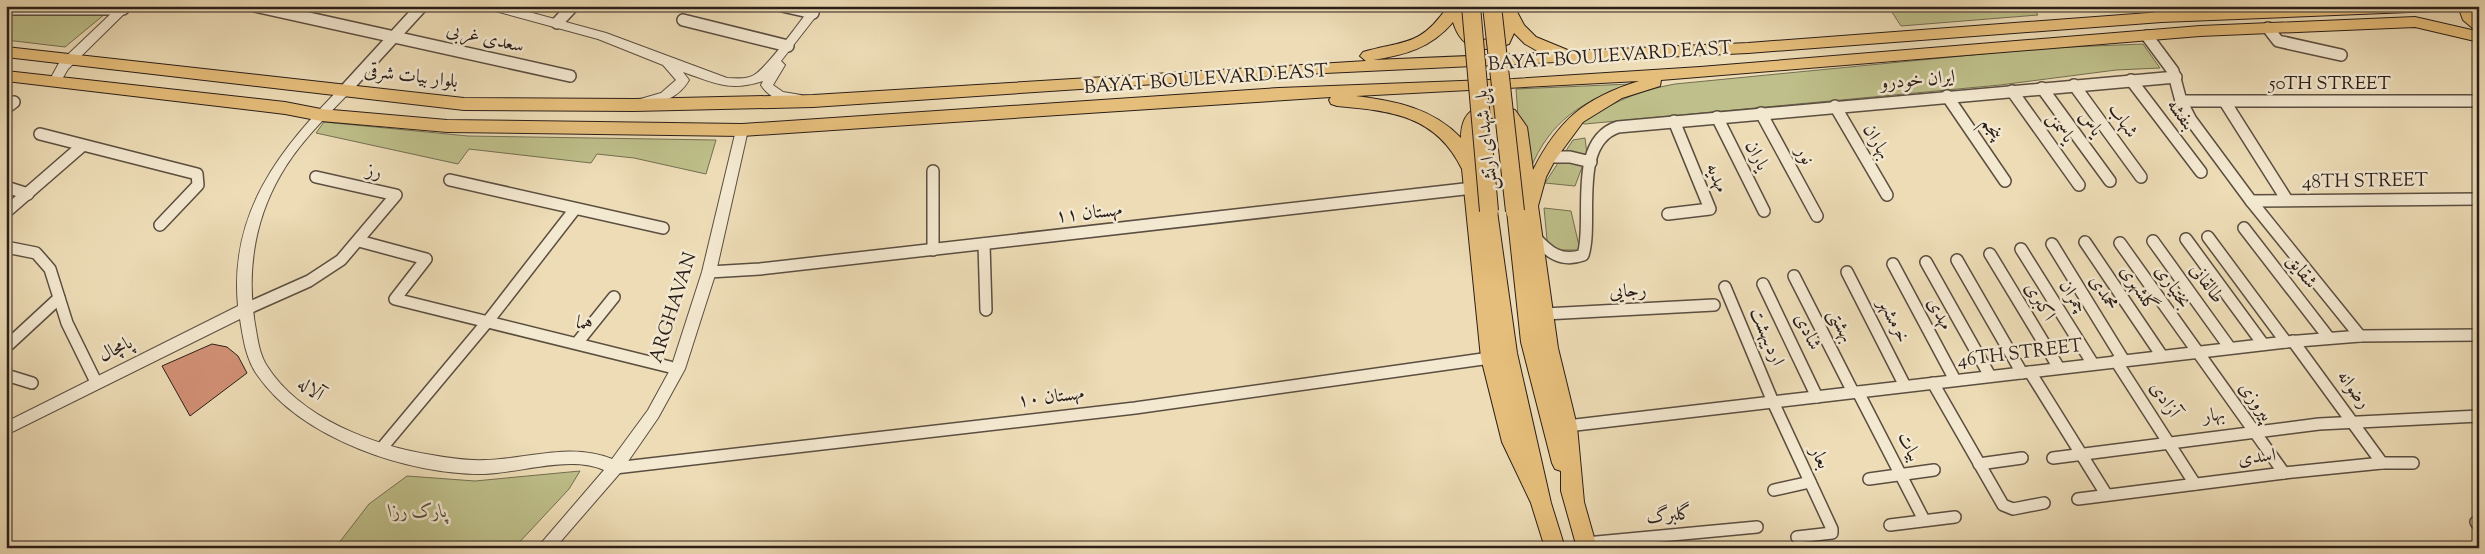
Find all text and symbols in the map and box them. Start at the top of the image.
street label: سعدی غربی [444,17,526,61]
street label: BAYAT BOULEVARD EAST [1487,35,1733,79]
street label: بلوار بیات شرقی [362,58,460,96]
street label: BAYAT BOULEVARD EAST [1083,58,1329,102]
street label: ایران خودرو [1878,64,1956,98]
street label: 50TH STREET [2268,71,2391,98]
street label: پل شهدای ارتش [1468,87,1506,192]
street label: بنفشه [2159,94,2201,136]
street label: شهاب [2100,98,2144,144]
street label: یاس [2071,105,2110,144]
street label: یاسمن [2039,107,2081,150]
street label: پنجم [1971,112,2010,149]
street label: بهاران [1855,119,1897,165]
street label: یاران [1737,136,1776,177]
street label: نور [1787,140,1820,170]
street label: رز [362,157,384,187]
street label: مهدیه [1698,159,1734,197]
street label: 48TH STREET [2302,167,2428,197]
street label: مهستان ۱۱ [1054,197,1124,231]
street label: ARGHAVAN [643,249,705,367]
street label: شقایق [2279,249,2323,295]
street label: طالقانی [2182,258,2230,310]
street label: گلشهری [2112,260,2164,318]
street label: بختیاری [2147,260,2197,314]
street label: محمدی [2082,270,2124,316]
street label: چمران [2051,275,2093,319]
street label: اکبری [2017,277,2061,327]
street label: رجایی [1609,278,1647,306]
street label: خرمشهر [1869,292,1916,348]
street label: مهدی [1919,293,1959,335]
street label: اردیبهشت [1742,304,1790,370]
street label: بهشتی [1820,304,1860,348]
street label: شادی [1786,309,1828,355]
street label: هما [572,310,596,340]
street label: پامچال [94,330,139,370]
street label: 46TH STREET [1956,333,2084,375]
street label: رضوانه [2329,365,2377,415]
street label: آلاله [291,371,330,410]
street label: آزادی [2142,376,2187,425]
street label: پیروزی [2231,376,2280,429]
street label: مهستان ۱۰ [1016,381,1086,415]
street label: بهار [2199,401,2227,431]
street label: بیات [1889,428,1927,466]
street label: بعار [1801,440,1836,474]
street label: اسدی [2236,442,2278,474]
park label: پارک رزا [388,499,449,526]
street label: گلبرگ [1645,501,1693,531]

